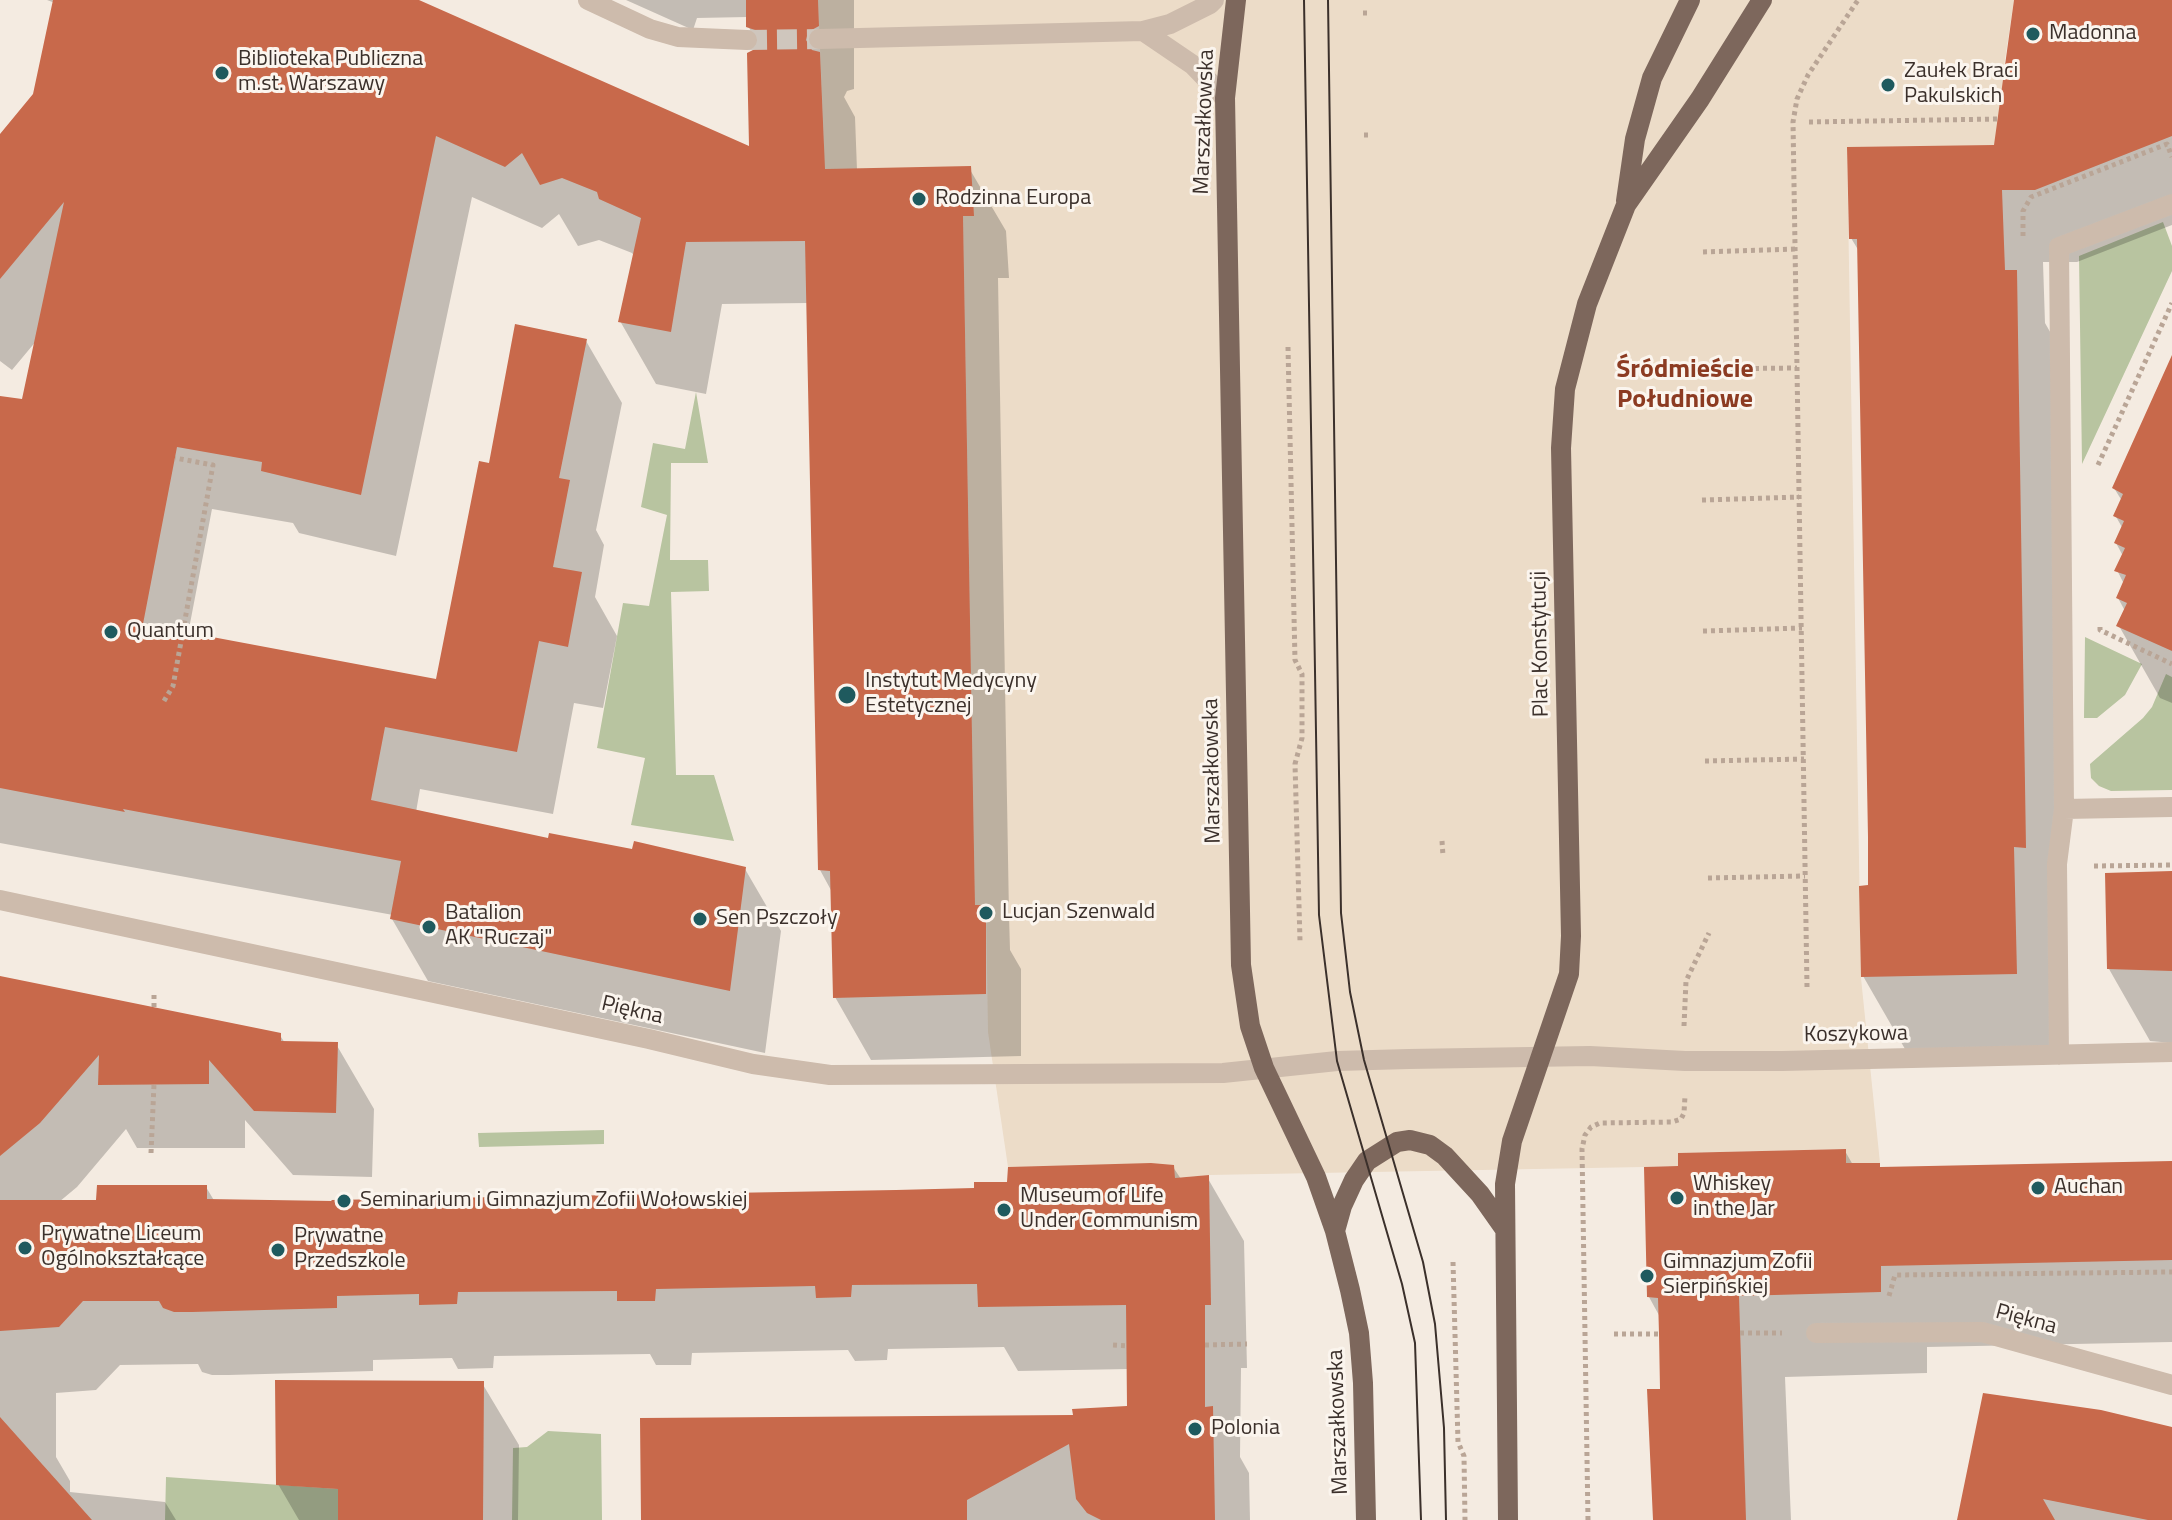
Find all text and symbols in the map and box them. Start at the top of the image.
place label: Madonna [2049,21,2136,47]
marker: Madonna [2024,25,2042,43]
place label: Biblioteka Publiczna m.st. Warszawy [238,47,423,98]
street label: Marszałkowska [1189,49,1221,195]
place label: Zaułek Braci Pakulskich [1904,59,2018,110]
marker: Biblioteka Publiczna m.st. Warszawy [213,64,231,82]
marker: Zaułek Braci Pakulskich [1879,76,1897,94]
place label: Rodzinna Europa [935,186,1091,212]
marker: Rodzinna Europa [910,190,928,208]
district label: Śródmieście Południowe [1616,355,1754,416]
street label: Plac Konstytucji [1527,571,1555,717]
place label: Quantum [127,619,214,645]
marker: Quantum [102,623,120,641]
place label: Instytut Medycyny Estetycznej [865,669,1037,720]
marker: Instytut Medycyny Estetycznej [836,684,858,706]
street label: Marszałkowska [1199,698,1227,844]
place label: Lucjan Szenwald [1002,900,1155,926]
place label: Batalion AK "Ruczaj" [445,901,552,952]
marker: Lucjan Szenwald [977,904,995,922]
place label: Sen Pszczoły [716,906,838,932]
marker: Sen Pszczoły [691,910,709,928]
marker: Batalion AK "Ruczaj" [420,918,438,936]
street label: Piękna [599,991,665,1031]
street label: Koszykowa [1804,1021,1908,1049]
place label: Whiskey in the Jar [1693,1172,1775,1224]
place label: Auchan [2054,1175,2123,1201]
marker: Auchan [2029,1179,2047,1197]
place label: Museum of Life Under Communism [1020,1184,1198,1236]
place label: Seminarium i Gimnazjum Zofii Wołowskiej [360,1188,748,1214]
marker: Whiskey in the Jar [1668,1189,1686,1207]
marker: Seminarium i Gimnazjum Zofii Wołowskiej [335,1192,353,1210]
marker: Museum of Life Under Communism [995,1201,1013,1219]
place label: Prywatne Liceum Ogólnokształcące [41,1222,204,1274]
place label: Prywatne Przedszkole [294,1224,406,1276]
marker: Prywatne Liceum Ogólnokształcące [16,1239,34,1257]
marker: Prywatne Przedszkole [269,1241,287,1259]
place label: Gimnazjum Zofii Sierpińskiej [1663,1250,1812,1302]
marker: Gimnazjum Zofii Sierpińskiej [1638,1267,1656,1285]
street label: Piękna [1992,1299,2060,1341]
street label: Marszałkowska [1323,1349,1355,1495]
place label: Polonia [1211,1416,1280,1442]
marker: Polonia [1186,1420,1204,1438]

